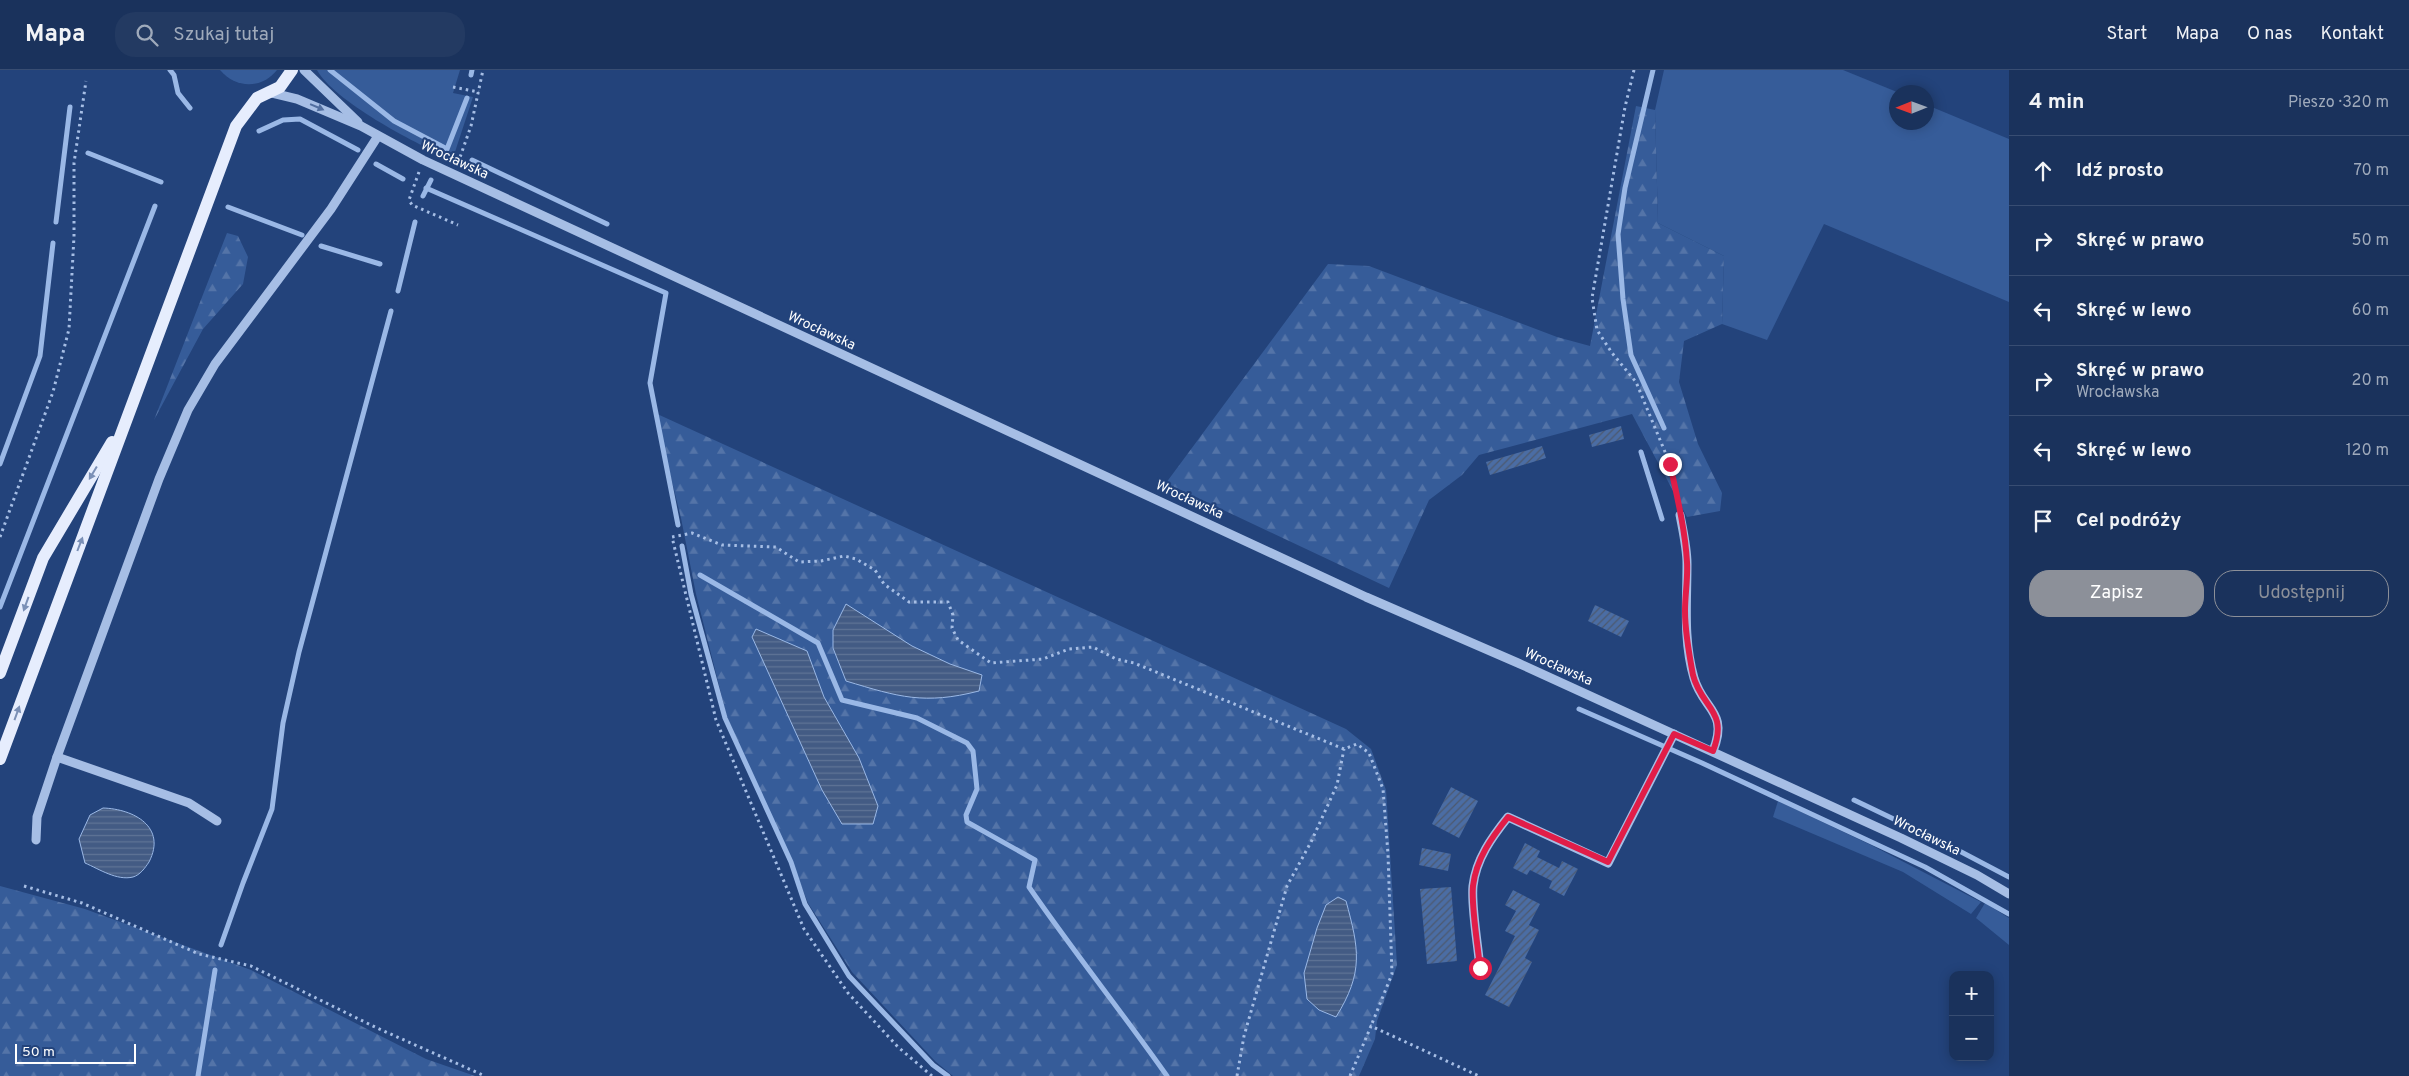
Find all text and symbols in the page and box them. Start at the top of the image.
search box [115,12,465,57]
text: Mapa [25,20,85,50]
icon: search [133,21,161,49]
text: Szukaj tutaj [173,23,274,47]
text: Start [2106,23,2147,46]
text: Mapa [2175,23,2219,46]
text: O nas [2247,23,2292,46]
text: Kontakt [2320,23,2384,46]
north arrow [1889,85,1934,130]
text: 4 min [2029,89,2085,116]
text: Pieszo · 320 m [2288,93,2389,113]
one-way arrow [310,103,325,111]
street label: Wrocławska [418,137,491,183]
icon: ahead [2029,157,2057,185]
text: Idź prosto [2076,159,2164,183]
text: 70 m [2354,161,2389,181]
icon: right [2029,227,2057,255]
text: Skręć w prawo [2076,229,2204,253]
text: 50 m [2352,231,2389,251]
icon: left [2029,297,2057,325]
text: Skręć w lewo [2076,299,2191,323]
text: 60 m [2352,301,2389,321]
street label: Wrocławska [785,308,858,354]
text: Skręć w prawo [2076,359,2204,383]
icon: right [2029,367,2057,395]
text: 20 m [2352,371,2389,391]
text: Wrocławska [2076,383,2159,403]
icon: left [2029,437,2057,465]
text: Skręć w lewo [2076,439,2191,463]
text: 120 m [2346,441,2389,461]
route end [1659,453,1682,476]
one-way arrow [89,466,98,479]
street label: Wrocławska [1153,477,1226,523]
icon: arrive [2029,507,2057,535]
text: Cel podróży [2076,509,2181,533]
one-way arrow [77,536,84,551]
button: Zapisz [2029,570,2204,617]
button: Udostępnij [2214,570,2389,617]
one-way arrow [22,597,30,612]
street label: Wrocławska [1522,645,1595,690]
one-way arrow [13,705,21,720]
street label: Wrocławska [1890,813,1963,860]
route start [1469,957,1492,980]
map controls [1949,971,1994,1061]
button: + [1949,971,1994,1016]
button: − [1949,1016,1994,1061]
scale bar [15,1041,136,1064]
text: 50 m [22,1044,55,1061]

